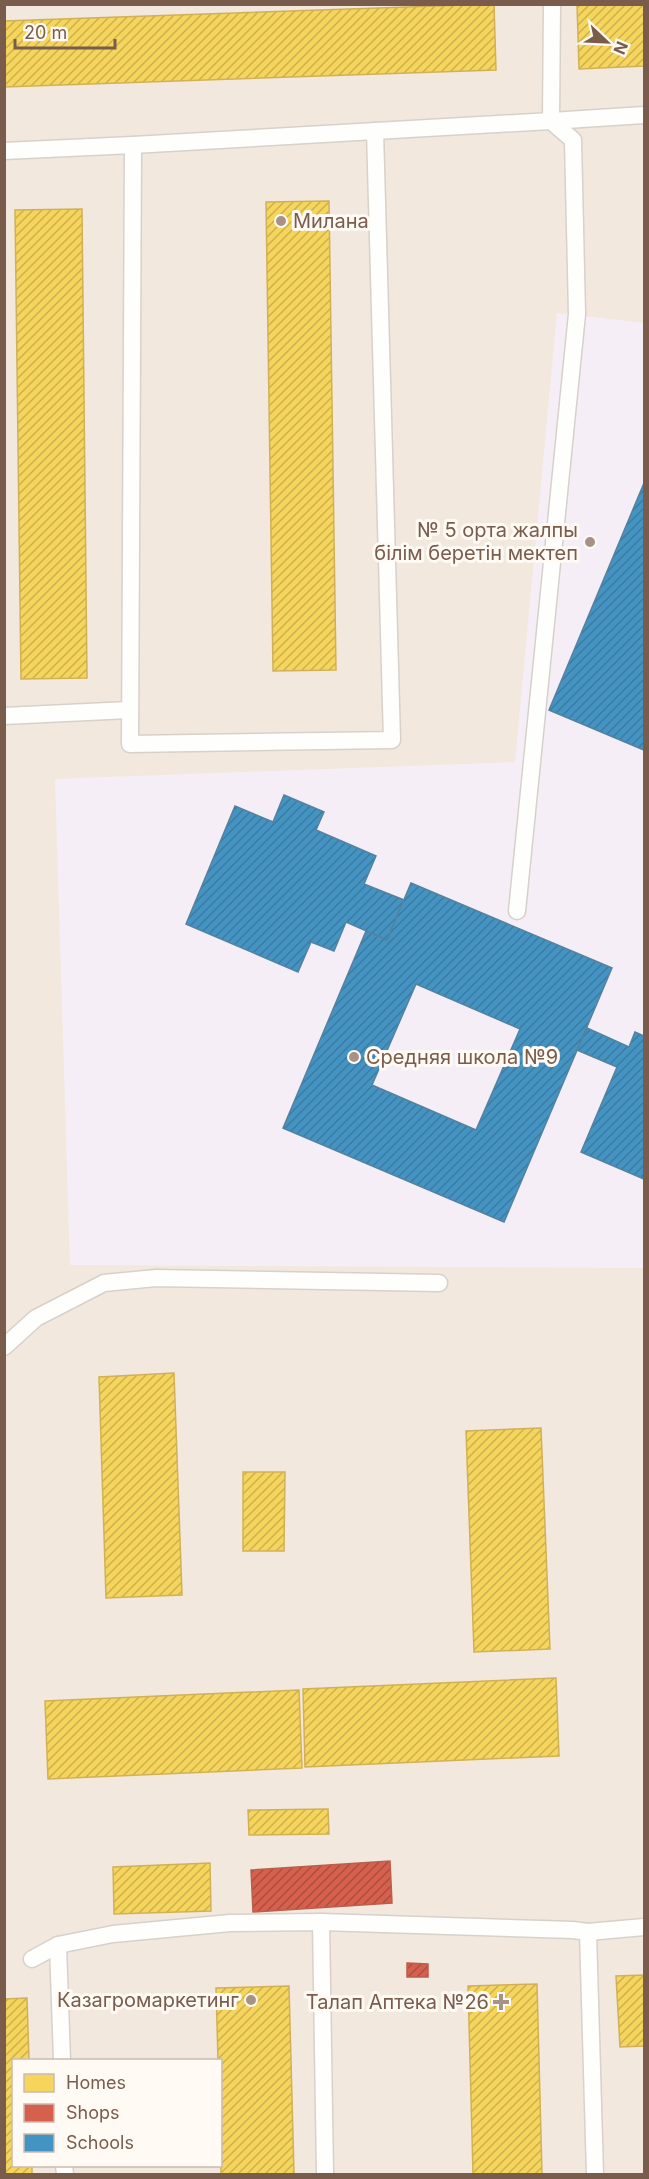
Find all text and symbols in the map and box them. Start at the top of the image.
scale bar [15,12,116,50]
north arrow [577,12,637,72]
text: 20 m [24,22,67,43]
text: N [609,38,632,57]
place label: Милана [293,209,369,233]
marker: Милана [274,214,288,228]
place label: № 5 орта жалпы білім беретін мектеп [374,518,578,565]
marker: № 5 орта жалпы білім беретін мектеп [583,535,597,549]
place label: Средняя школа №9 [366,1045,558,1069]
marker: Средняя школа №9 [347,1050,361,1064]
place label: Казагромаркетинг [57,1988,239,2012]
place label: Талап Аптека №26 [306,1990,489,2014]
marker: Казагромаркетинг [244,1993,258,2007]
marker: Талап Аптека №26 [494,1995,508,2009]
legend [12,2059,222,2167]
text: Homes [66,2072,126,2093]
text: Shops [66,2102,120,2123]
text: Schools [66,2132,134,2153]

